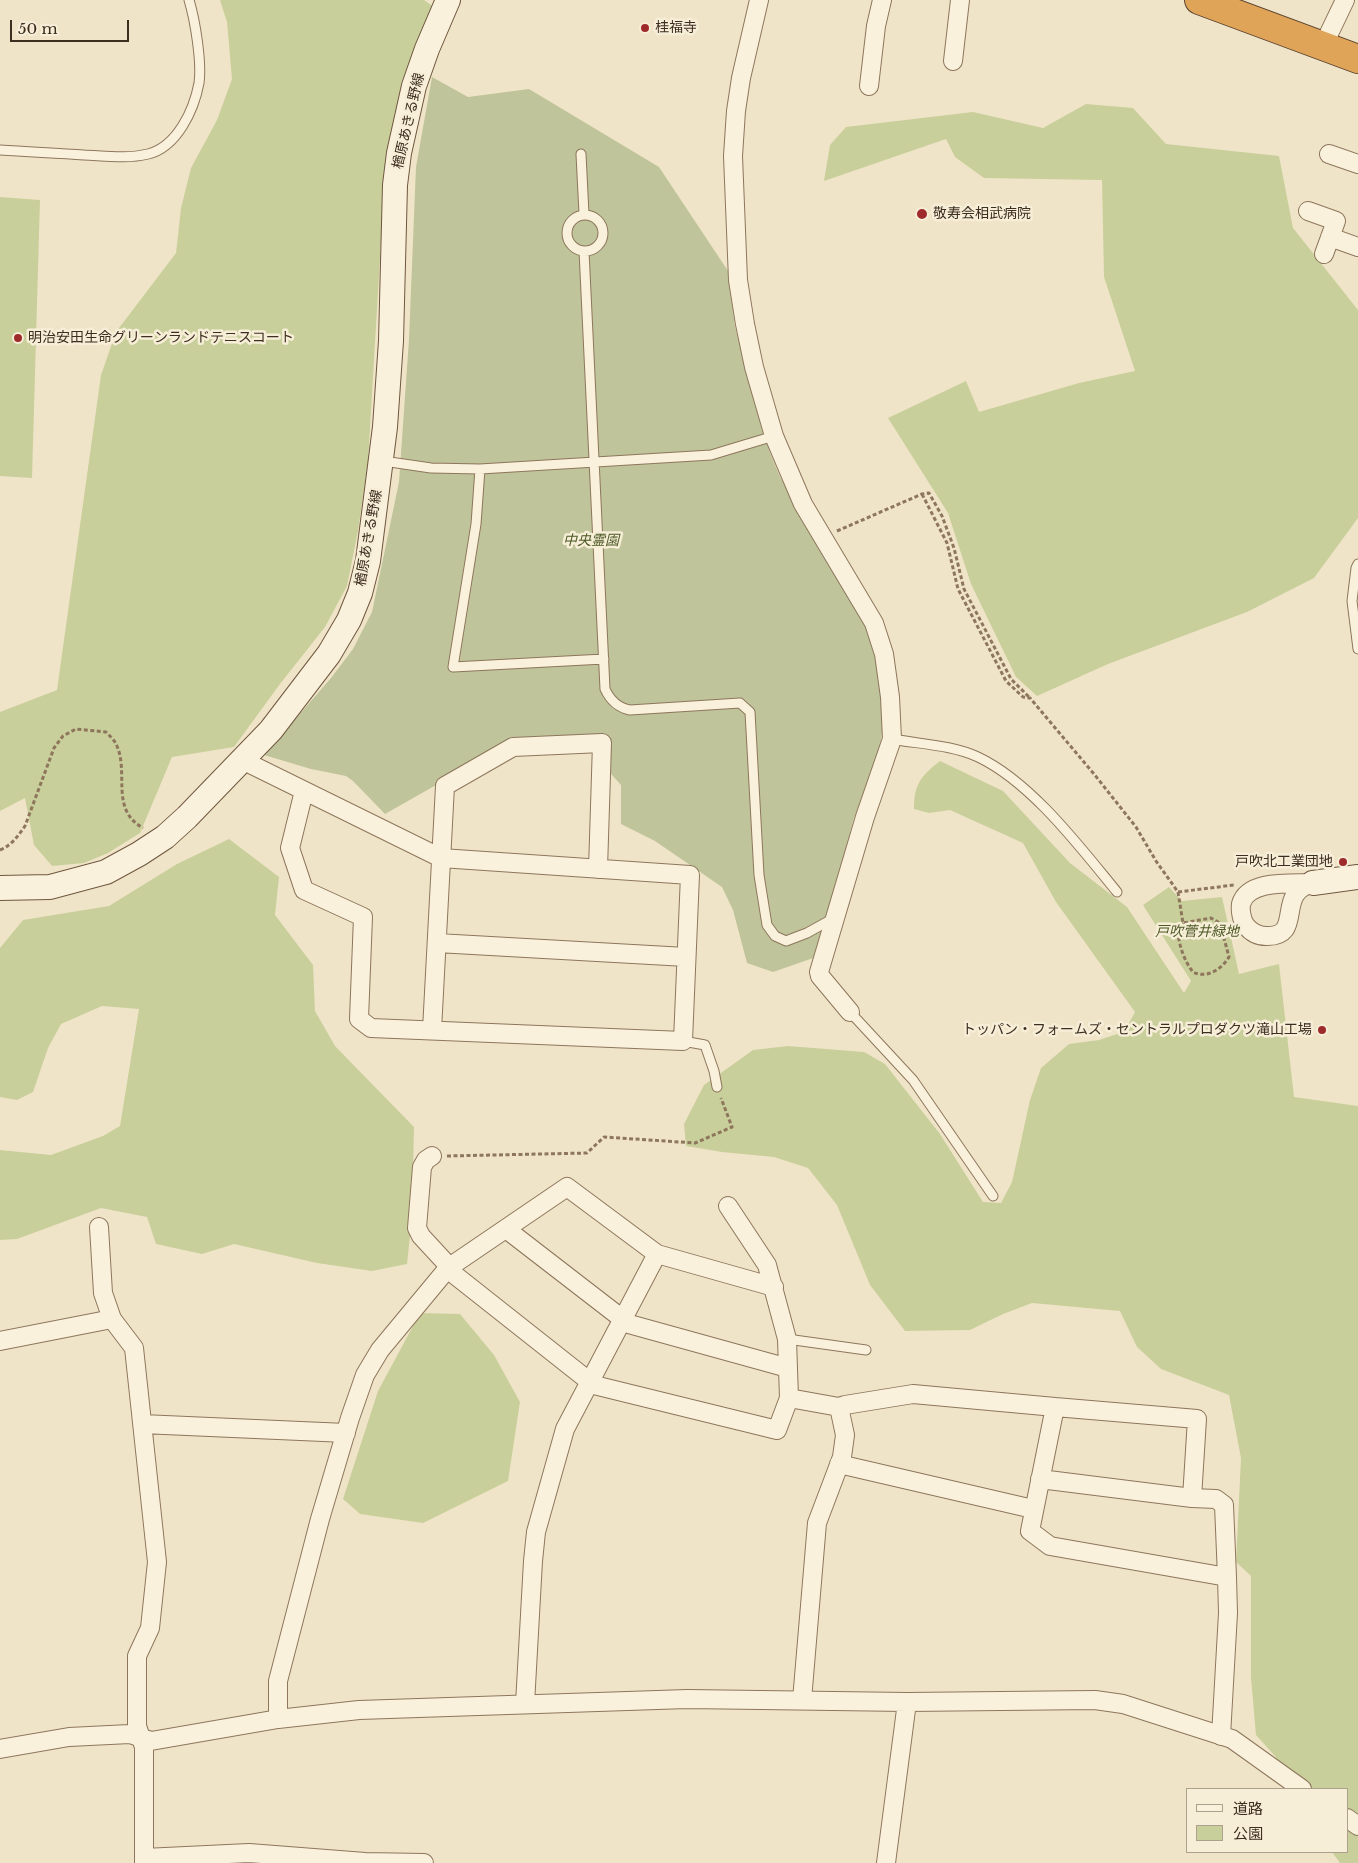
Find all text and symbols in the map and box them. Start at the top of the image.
scale bar [12,10,131,42]
text: 50 m [18,19,58,38]
place label: 桂福寺 [655,20,697,36]
marker: 桂福寺 [639,22,651,34]
street label: 楢原あきる野線 [390,71,428,171]
place label: 敬寿会相武病院 [933,206,1031,222]
marker: 敬寿会相武病院 [915,207,929,221]
place label: 明治安田生命グリーンランドテニスコート [28,330,294,346]
marker: 明治安田生命グリーンランドテニスコート [12,332,24,344]
street label: 楢原あきる野線 [352,488,386,588]
park label: 中央霊園 [563,533,619,549]
place label: 戸吹北工業団地 [1235,854,1333,870]
marker: 戸吹北工業団地 [1337,856,1349,868]
park label: 戸吹菅井緑地 [1155,924,1239,940]
place label: トッパン・フォームズ・セントラルプロダクツ滝山工場 [962,1022,1312,1038]
marker: トッパン・フォームズ・セントラルプロダクツ滝山工場 [1316,1024,1328,1036]
legend [1186,1788,1348,1853]
text: 道路 [1233,1799,1263,1818]
text: 公園 [1233,1824,1263,1843]

